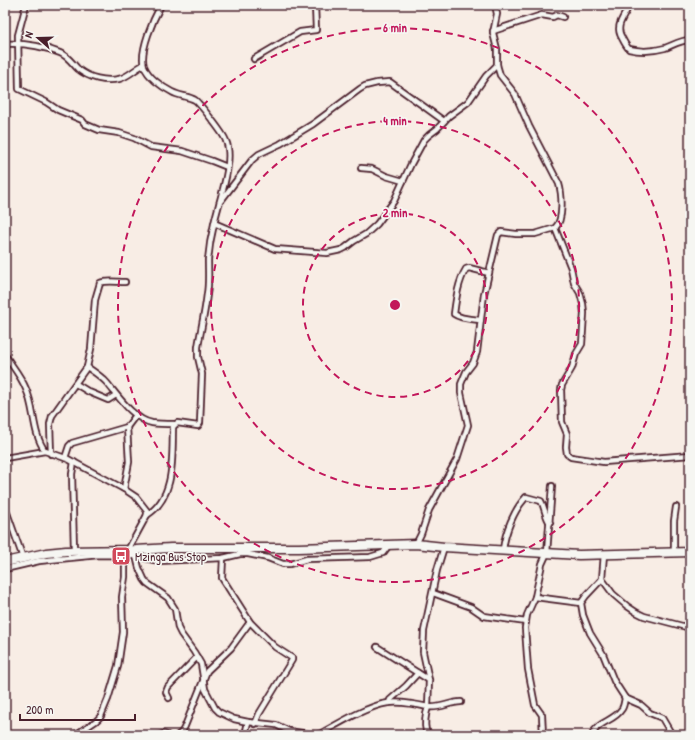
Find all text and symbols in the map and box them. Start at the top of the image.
north arrow [18,18,58,58]
text: 6 min [383,19,407,36]
text: N [21,29,36,40]
text: 4 min [383,112,407,129]
text: 2 min [383,204,408,221]
centre of rings [388,298,402,312]
bus stop icon: Mzinga Bus Stop [110,545,132,567]
place label: Mzinga Bus Stop [135,548,206,565]
scale bar [20,696,135,722]
text: 200 m [26,701,53,718]

